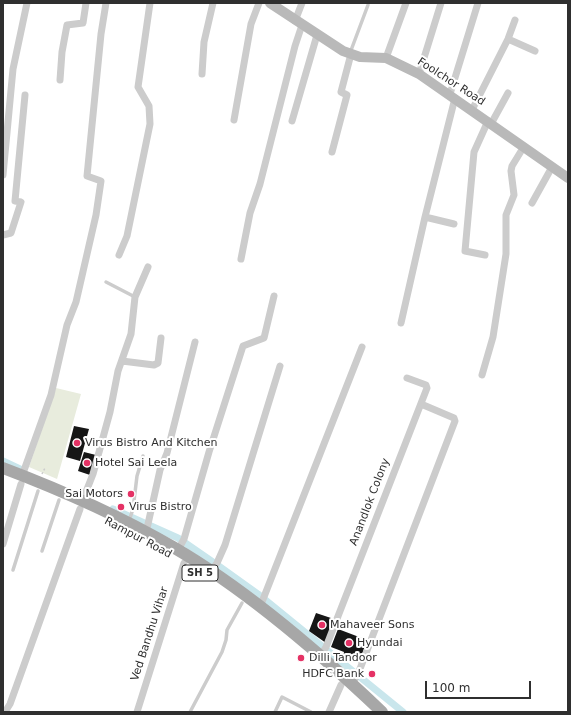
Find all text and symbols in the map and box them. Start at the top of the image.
street label: Foolchor Road [415,55,487,109]
place label: Virus Bistro And Kitchen [85,436,218,450]
marker: Virus Bistro And Kitchen [72,438,82,448]
place label: Hotel Sai Leela [95,456,177,470]
street label: Anandlok Colony [347,456,393,548]
marker: Hotel Sai Leela [82,458,92,468]
place label: Sai Motors [65,487,123,501]
marker: Sai Motors [126,489,136,499]
place label: Virus Bistro [129,500,192,514]
marker: Virus Bistro [116,502,126,512]
street label: Rampur Road [102,515,174,561]
road number: SH 5 [182,565,218,581]
street label: Ved Bandhu Vihar [129,585,171,683]
place label: Mahaveer Sons [330,618,414,632]
marker: Mahaveer Sons [317,620,327,630]
place label: Hyundai [357,636,403,650]
marker: Hyundai [344,638,354,648]
place label: Dilli Tandoor [309,651,377,665]
marker: Dilli Tandoor [296,653,306,663]
place label: HDFC Bank [302,667,364,681]
marker: HDFC Bank [367,669,377,679]
scale bar [427,673,533,699]
text: 100 m [432,681,470,695]

